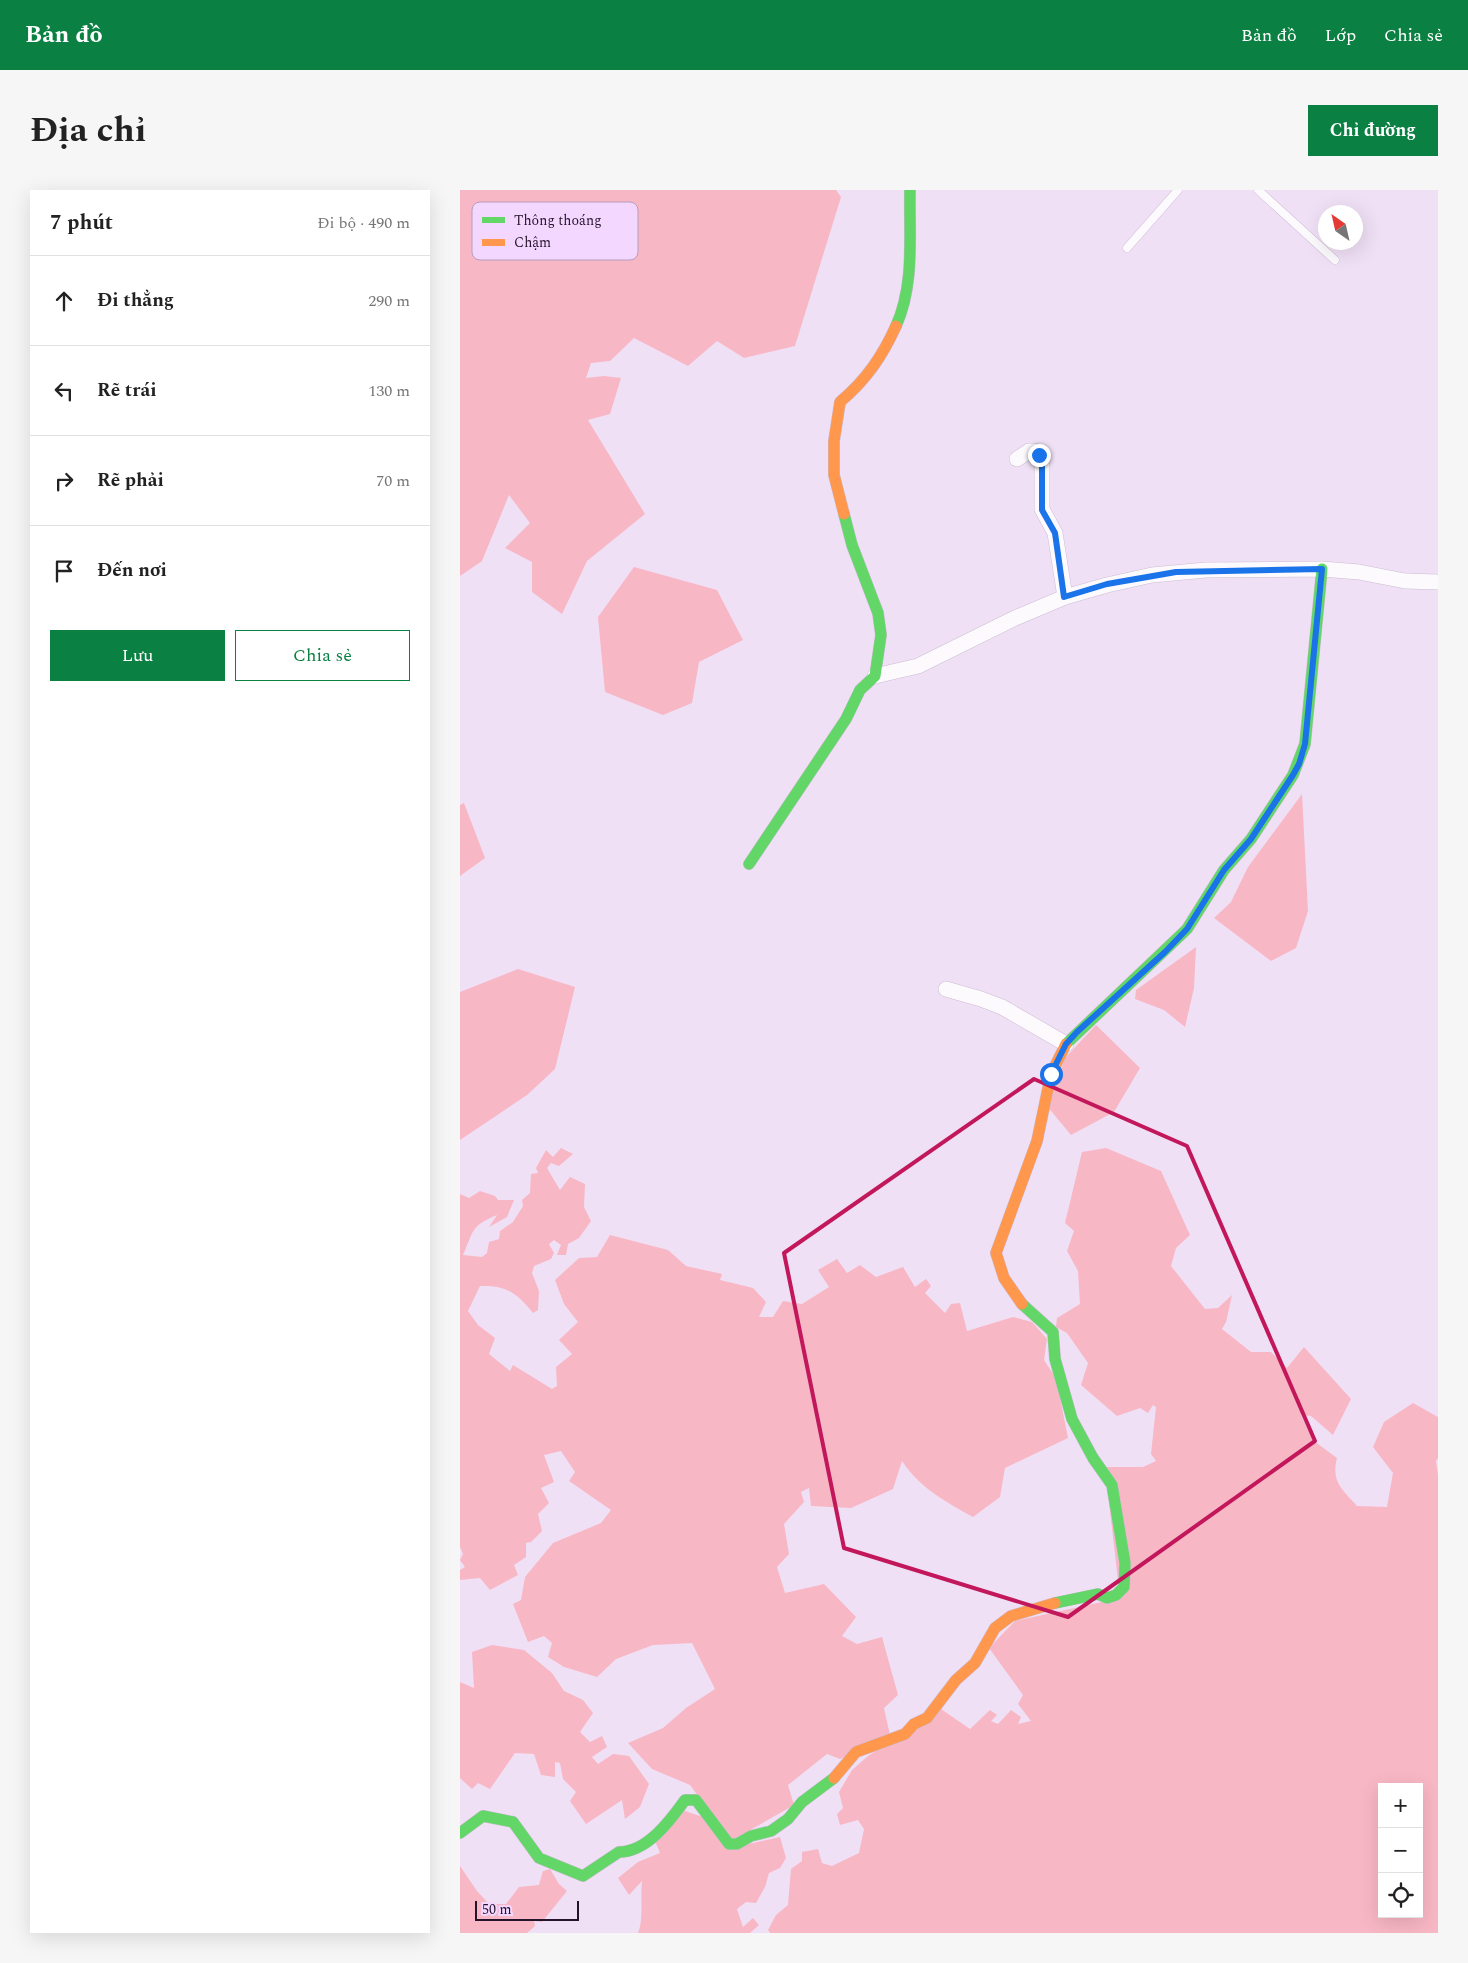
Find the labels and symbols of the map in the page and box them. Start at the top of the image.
legend [472,202,638,260]
north arrow [1318,205,1363,250]
text: Thông thoáng [514,210,602,231]
text: Chậm [514,232,551,253]
route end [1028,444,1051,467]
route start [1040,1063,1063,1086]
scale bar [475,1898,579,1921]

